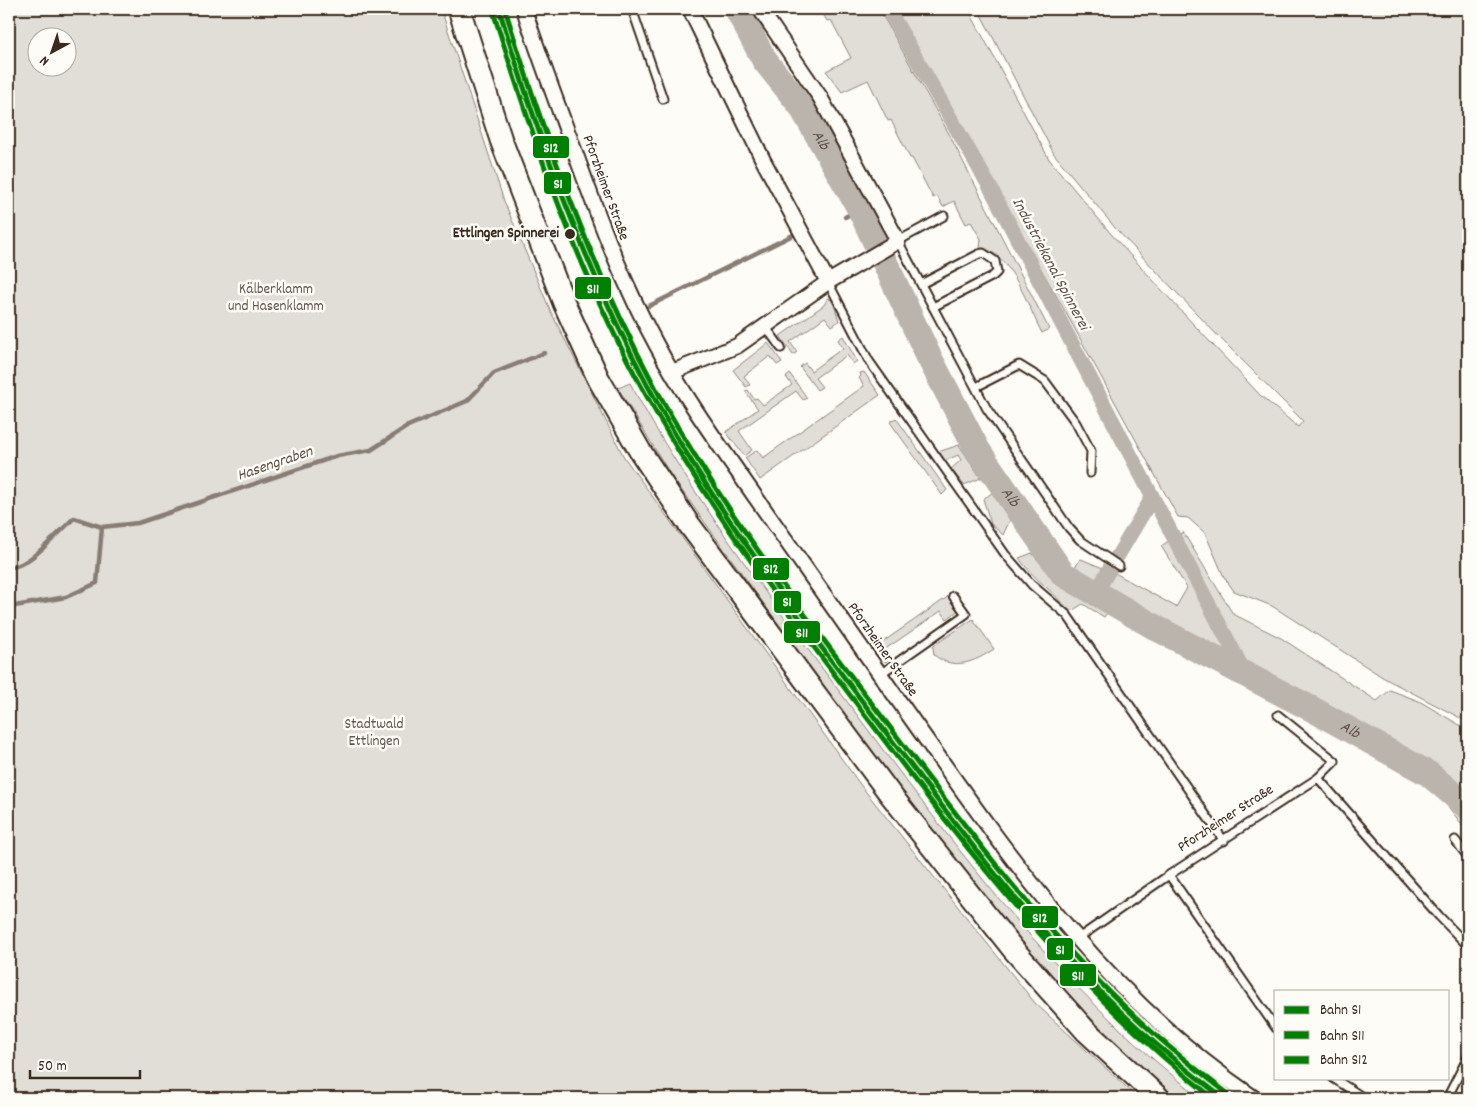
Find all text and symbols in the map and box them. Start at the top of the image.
north arrow [28,28,78,78]
text: N [36,50,54,70]
water label: Alb [806,126,836,156]
street label: Pforzheimer Straße [576,132,634,244]
line badge: S12 [532,135,570,159]
text: S12 [543,139,559,159]
line badge: S1 [543,171,572,195]
text: S1 [553,175,563,195]
water label: Industriekanal Spinnerei [1005,194,1096,337]
place label: Ettlingen Spinnerei [453,223,559,245]
marker: Ettlingen Spinnerei [563,227,577,241]
line badge: S11 [574,276,612,300]
park label: Kälberklamm und Hasenklamm [228,279,324,318]
text: S11 [587,280,599,300]
water label: Hasengraben [234,440,317,488]
water label: Alb [995,483,1026,513]
line badge: S12 [752,557,790,581]
text: S12 [763,560,779,580]
line badge: S1 [773,590,802,614]
text: S1 [782,593,792,613]
street label: Pforzheimer Straße [841,598,923,702]
line badge: S11 [783,620,821,644]
text: S11 [796,624,808,644]
park label: Stadtwald Ettlingen [344,714,404,753]
water label: Alb [1336,715,1366,746]
street label: Pforzheimer Straße [1174,779,1279,858]
line badge: S12 [1021,905,1059,929]
text: S12 [1032,909,1048,929]
line badge: S1 [1046,937,1074,961]
text: S1 [1055,941,1065,961]
line badge: S11 [1059,963,1097,987]
text: S11 [1072,967,1084,987]
legend [1274,990,1450,1080]
text: Bahn S1 [1320,1000,1361,1022]
text: Bahn S11 [1320,1026,1365,1048]
scale bar [30,1047,140,1079]
text: Bahn S12 [1320,1050,1368,1072]
text: 50 m [38,1056,67,1078]

